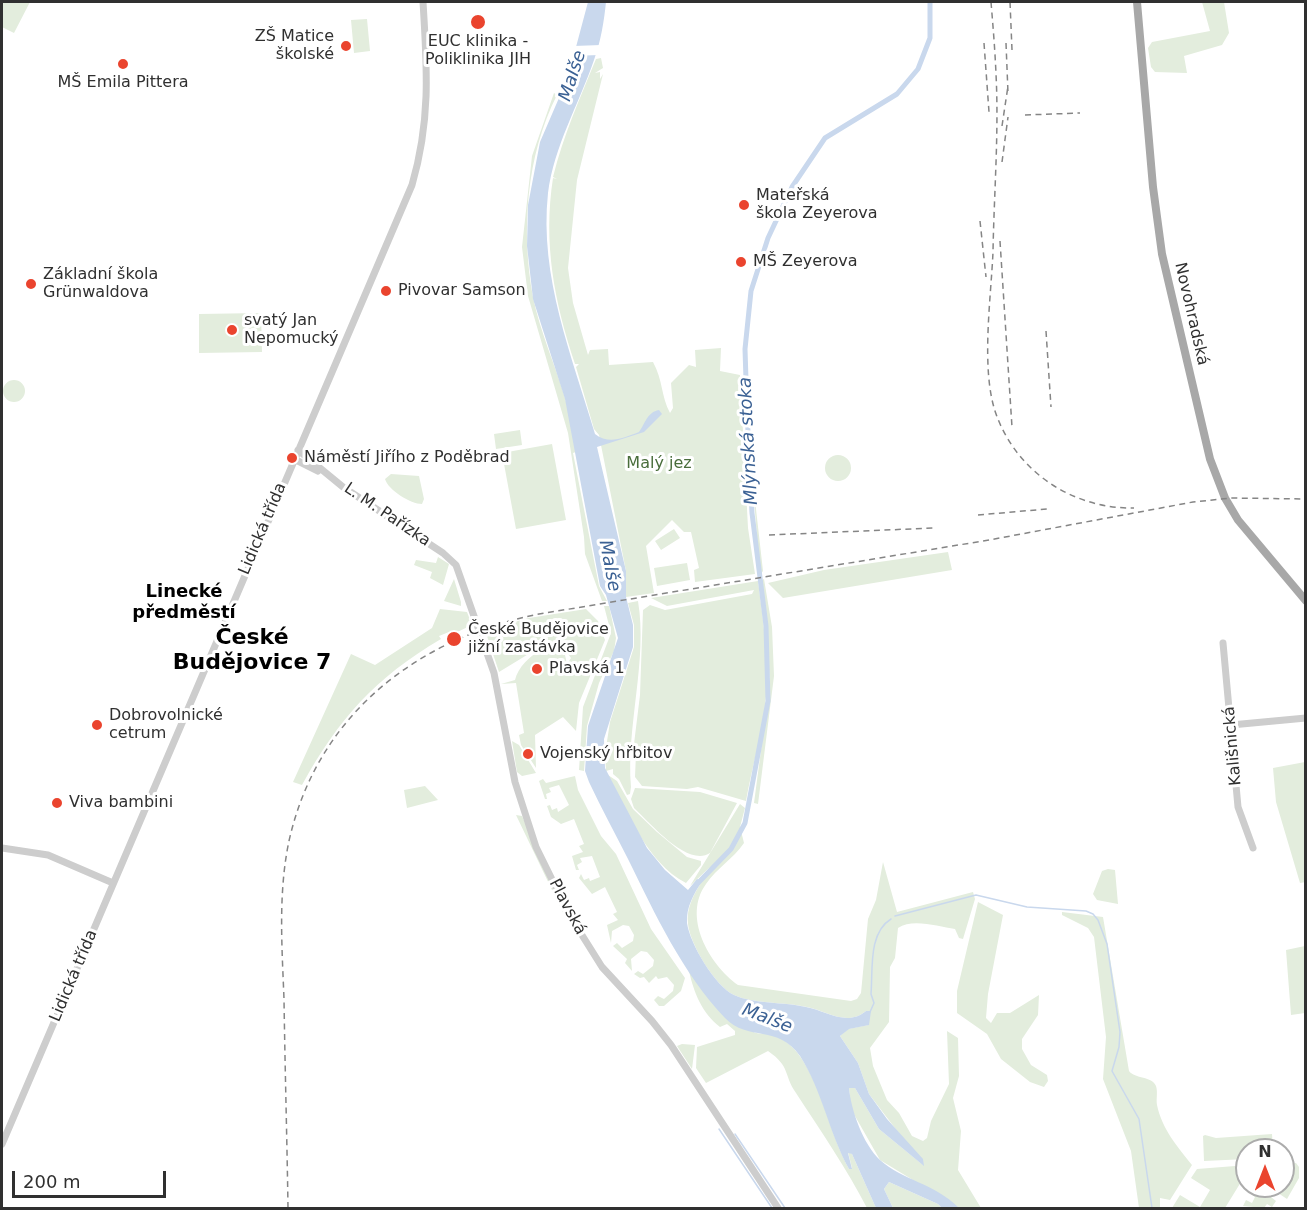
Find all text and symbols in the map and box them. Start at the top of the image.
marker: EUC klinika - Poliklinika JIH [469,13,487,31]
place label: ZŠ Matice školské [255,27,334,65]
place label: EUC klinika - Poliklinika JIH [425,32,531,70]
marker: ZŠ Matice školské [339,39,353,53]
water label: Malše [555,48,591,104]
marker: MŠ Emila Pittera [116,57,130,71]
place label: MŠ Emila Pittera [57,73,189,93]
place label: Mateřská škola Zeyerova [756,186,878,224]
marker: Mateřská škola Zeyerova [737,198,751,212]
place label: MŠ Zeyerova [753,252,857,272]
marker: MŠ Zeyerova [734,255,748,269]
street label: Novohradská [1170,261,1212,367]
place label: Základní škola Grünwaldova [43,265,158,303]
marker: Základní škola Grünwaldova [24,277,38,291]
place label: Pivovar Samson [398,281,526,301]
marker: Pivovar Samson [379,284,393,298]
place label: svatý Jan Nepomucký [244,311,338,349]
marker: svatý Jan Nepomucký [225,323,239,337]
water label: Mlýnská stoka [735,376,763,506]
place label: Náměstí Jiřího z Poděbrad [304,448,510,468]
marker: Náměstí Jiřího z Poděbrad [285,451,299,465]
park label: Malý jez [626,454,692,474]
street label: L. M. Pařízka [340,479,434,551]
street label: Lidická třída [235,480,291,578]
water label: Malše [593,538,625,594]
district label: Linecké předměstí [132,581,236,624]
place label: České Budějovice jižní zastávka [468,620,609,658]
district label: České Budějovice 7 [173,625,331,676]
marker: České Budějovice jižní zastávka [445,630,463,648]
place label: Plavská 1 [549,659,625,679]
marker: Plavská 1 [530,662,544,676]
place label: Dobrovolnické cetrum [109,706,223,744]
street label: Kališnická [1220,706,1246,786]
marker: Dobrovolnické cetrum [90,718,104,732]
place label: Vojenský hřbitov [540,744,672,764]
marker: Vojenský hřbitov [521,747,535,761]
place label: Viva bambini [69,793,173,813]
marker: Viva bambini [50,796,64,810]
street label: Plavská [544,876,590,938]
street label: Lidická třída [46,927,102,1025]
water label: Malše [739,1000,795,1038]
north arrow [1235,1138,1295,1198]
text: N [1258,1142,1272,1161]
scale bar [15,1159,170,1197]
text: 200 m [23,1171,81,1192]

